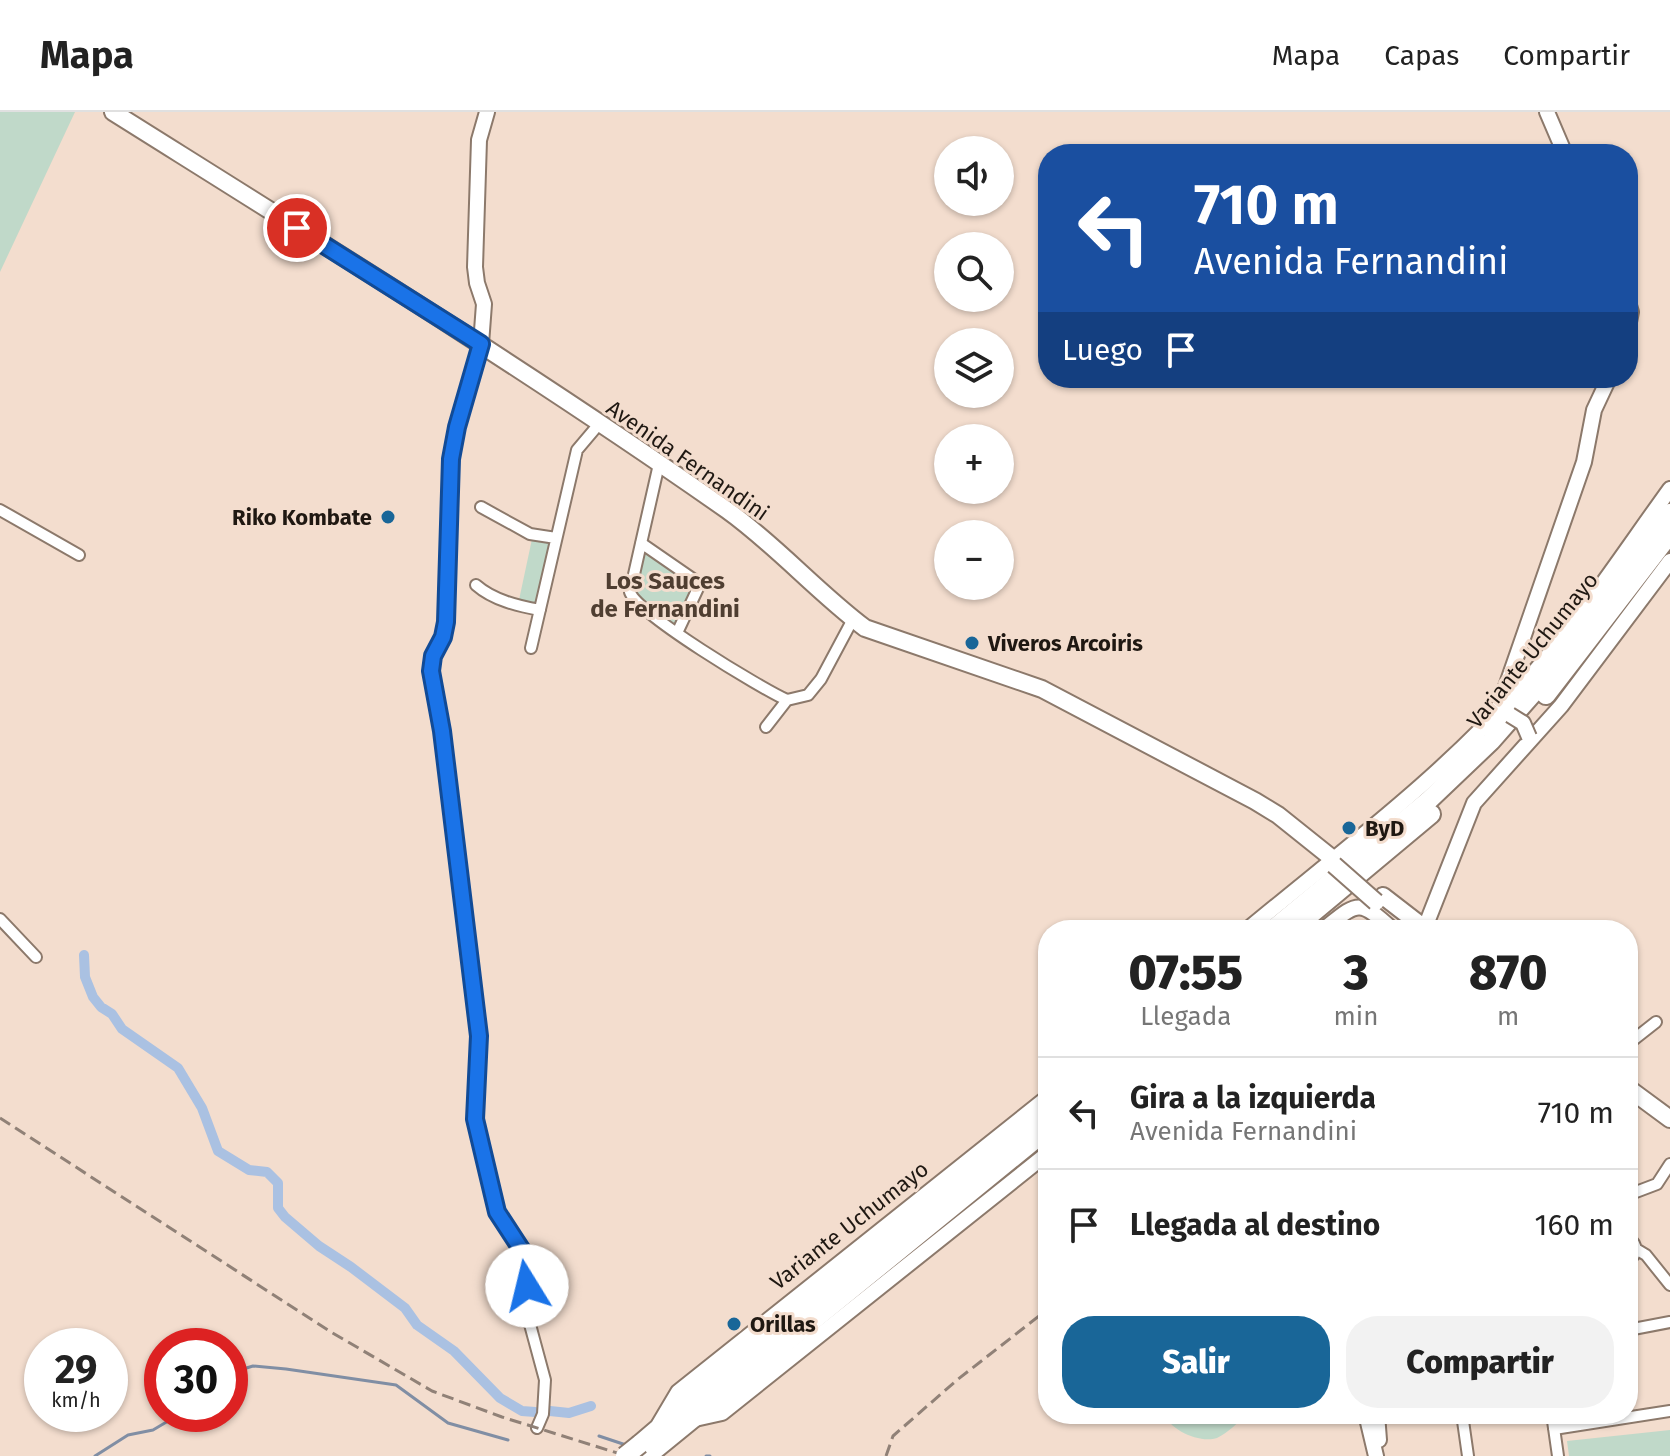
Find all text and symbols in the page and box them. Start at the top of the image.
text: Mapa [40,32,134,78]
text: Mapa [1272,39,1340,72]
text: Capas [1384,39,1459,72]
text: Compartir [1503,39,1630,72]
map controls [934,136,1014,600]
button: sound [934,136,1014,216]
text: 710 m [1194,172,1339,239]
icon: left [1062,176,1166,280]
pin [263,194,331,262]
icon: arrive [275,206,319,250]
button: search [934,232,1014,312]
text: Avenida Fernandini [1194,240,1508,284]
button: layers [934,328,1014,408]
icon: arrive [1159,328,1203,372]
text: Luego [1062,332,1143,368]
street label: Avenida Fernandini [601,394,774,527]
button: + [934,424,1014,504]
place label: Riko Kombate [232,504,372,531]
marker: Riko Kombate [379,508,397,526]
button: − [934,520,1014,600]
district label: Los Sauces de Fernandini [590,567,740,623]
street label: Variante Uchumayo [1461,567,1604,734]
place label: Viveros Arcoiris [987,630,1143,657]
marker: Viveros Arcoiris [963,634,981,652]
place label: ByD [1365,815,1404,842]
marker: ByD [1340,819,1358,837]
text: 07:55 [1129,944,1243,1002]
text: 3 [1343,944,1369,1002]
text: 870 [1469,944,1547,1002]
text: Llegada [1140,1001,1231,1032]
text: min [1334,1001,1378,1032]
text: m [1497,1001,1519,1032]
text: Gira a la izquierda [1130,1080,1376,1116]
icon: left [1062,1091,1106,1135]
text: 710 m [1538,1095,1614,1131]
text: Avenida Fernandini [1130,1116,1357,1147]
street label: Variante Uchumayo [765,1155,934,1295]
icon: arrive [1062,1203,1106,1247]
text: Llegada al destino [1130,1207,1380,1243]
text: 160 m [1535,1207,1614,1243]
position arrow [485,1244,569,1328]
place label: Orillas [750,1311,816,1338]
marker: Orillas [725,1315,743,1333]
button: Salir [1062,1316,1330,1408]
button: Compartir [1346,1316,1614,1408]
speed limit sign: 30 [144,1328,248,1432]
text: 29 [55,1346,97,1394]
text: km/h [51,1388,101,1412]

